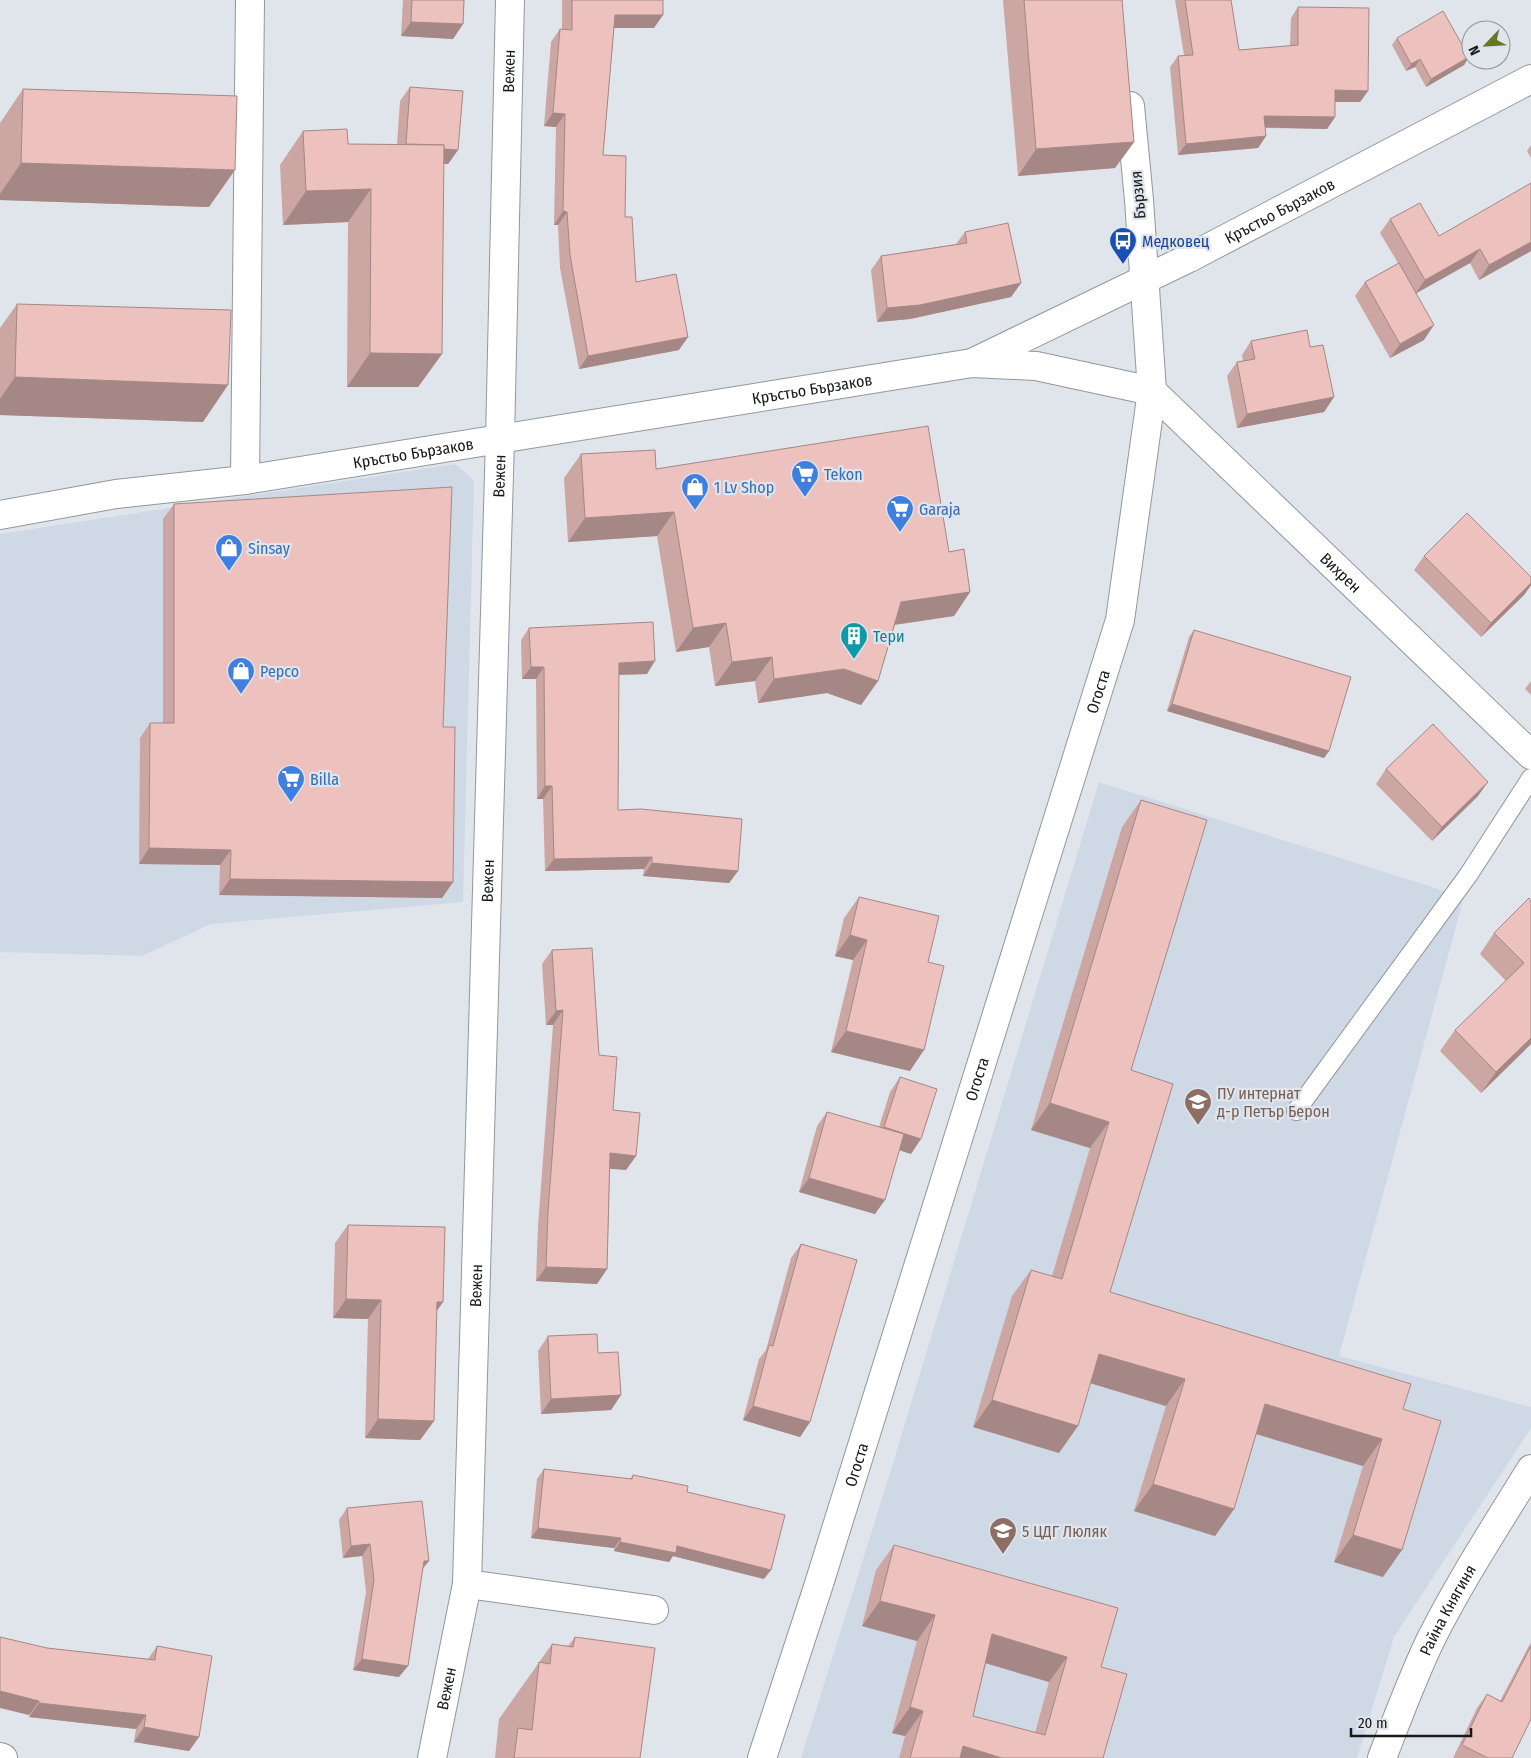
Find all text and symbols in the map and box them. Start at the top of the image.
north arrow [1461,20,1511,70]
text: N [1465,43,1484,58]
street label: Вежен [498,49,518,93]
street label: Бързия [1126,170,1150,220]
street label: Кръстьо Бързаков [1221,174,1338,247]
bus stop icon: Медковец [1108,226,1138,265]
place label: Медковец [1142,232,1210,251]
street label: Кръстьо Бързаков [750,370,874,408]
street label: Кръстьо Бързаков [352,434,475,472]
street label: Вежен [489,454,509,498]
supermarket icon: Tekon [790,459,820,498]
place label: Tekon [824,465,863,484]
shop icon: 1 Lv Shop [680,472,710,511]
place label: 1 Lv Shop [714,478,774,497]
supermarket icon: Garaja [885,494,915,533]
place label: Garaja [919,500,961,519]
shop icon: Sinsay [214,533,244,572]
place label: Sinsay [248,539,291,558]
street label: Вихрен [1317,549,1365,596]
building icon: Тери [839,621,869,660]
place label: Тери [873,627,905,646]
shop icon: Pepco [226,656,256,695]
place label: Pepco [260,662,299,681]
street label: Огоста [1082,667,1113,716]
supermarket icon: Billa [276,764,306,803]
place label: Billa [310,770,339,789]
street label: Вежен [477,859,497,903]
street label: Огоста [961,1055,992,1103]
place label: ПУ интернат д-р Петър Берон [1217,1084,1330,1121]
school or university icon: ПУ интернат д-р Петър Берон [1183,1087,1213,1126]
street label: Вежен [465,1264,486,1307]
street label: Огоста [840,1440,872,1489]
school or university icon: 5 ЦДГ Люляк [988,1516,1018,1555]
place label: 5 ЦДГ Люляк [1022,1522,1108,1541]
street label: Райна Княгиня [1415,1561,1480,1658]
street label: Вежен [432,1665,460,1711]
scale bar [1351,1706,1471,1738]
text: 20 m [1358,1714,1388,1732]

